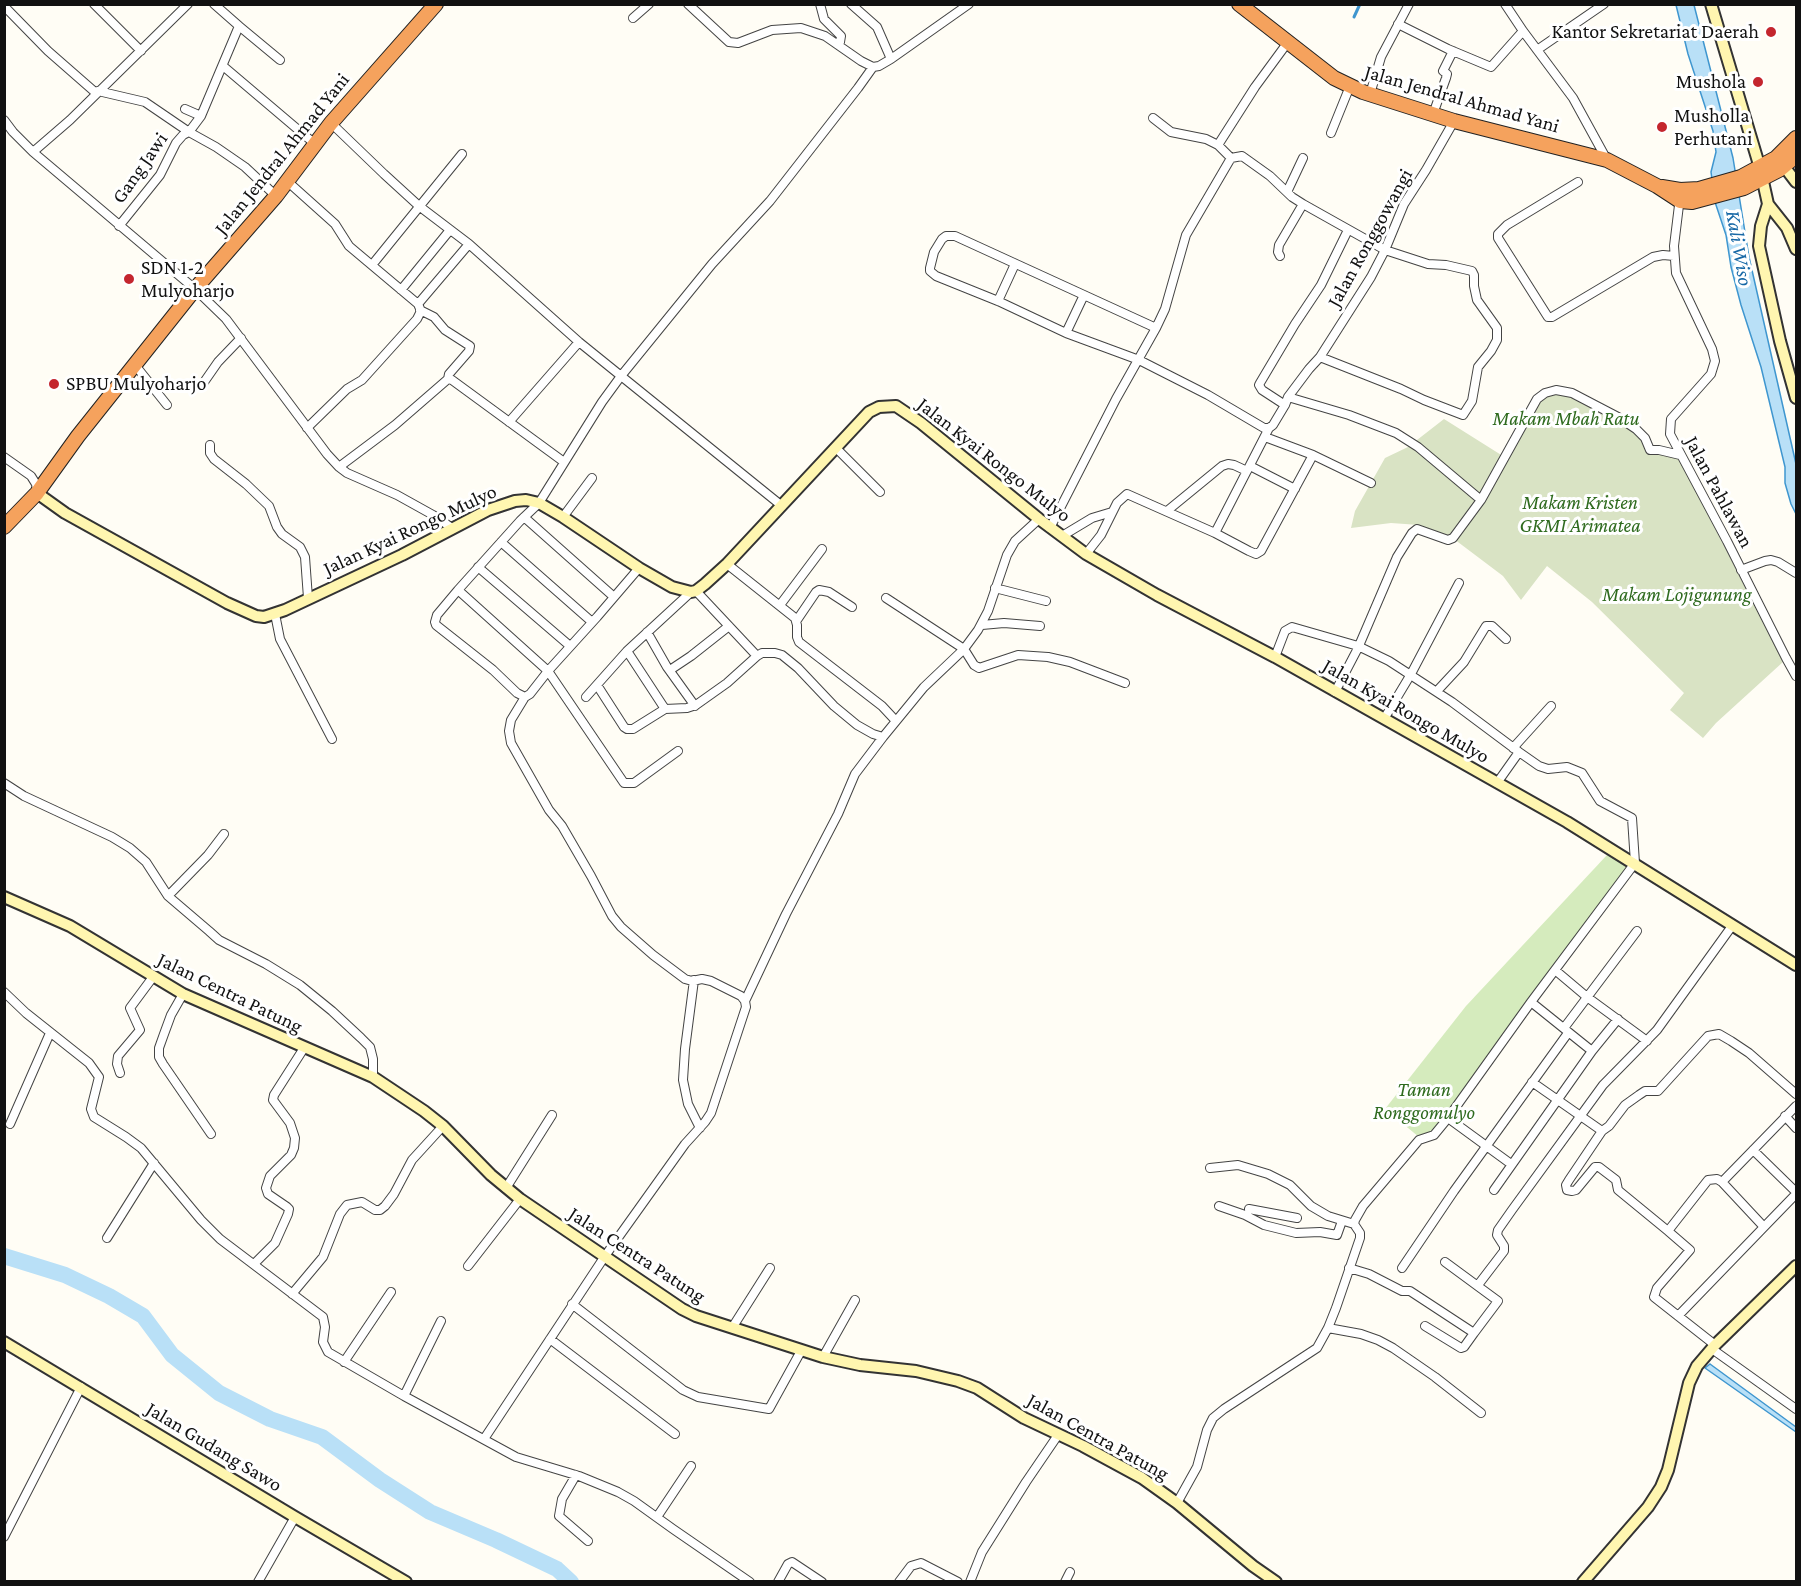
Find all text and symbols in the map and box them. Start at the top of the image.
place label: Kantor Sekretariat Daerah [1551,20,1759,44]
marker: Kantor Sekretariat Daerah [1764,25,1778,39]
street label: Jalan Jendral Ahmad Yani [1362,60,1562,138]
street label: Jalan Jendral Ahmad Yani [209,68,355,240]
place label: Mushola [1676,70,1746,94]
marker: Mushola [1751,75,1765,89]
place label: Musholla Perhutani [1674,104,1753,151]
marker: Musholla Perhutani [1655,120,1669,134]
street label: Gang Jawi [107,128,173,208]
street label: Jalan Ronggowangi [1322,165,1418,311]
water label: Kali Wiso [1720,208,1758,288]
place label: SDN 1-2 Mulyoharjo [141,256,234,303]
marker: SDN 1-2 Mulyoharjo [122,272,136,286]
place label: SPBU Mulyoharjo [66,372,206,396]
marker: SPBU Mulyoharjo [47,377,61,391]
street label: Jalan Kyai Rongo Mulyo [912,393,1076,527]
park label: Makam Mbah Ratu [1493,407,1639,431]
street label: Jalan Pahlawan [1680,432,1758,552]
street label: Jalan Kyai Rongo Mulyo [320,479,500,581]
park label: Makam Kristen GKMI Arimatea [1519,491,1641,538]
park label: Makam Lojigunung [1602,583,1752,607]
street label: Jalan Kyai Rongo Mulyo [1318,654,1494,768]
street label: Jalan Centra Patung [154,947,306,1039]
park label: Taman Ronggomulyo [1373,1078,1475,1125]
street label: Jalan Centra Patung [564,1202,710,1308]
street label: Jalan Centra Patung [1023,1388,1173,1486]
street label: Jalan Gudang Sawo [142,1397,286,1497]

